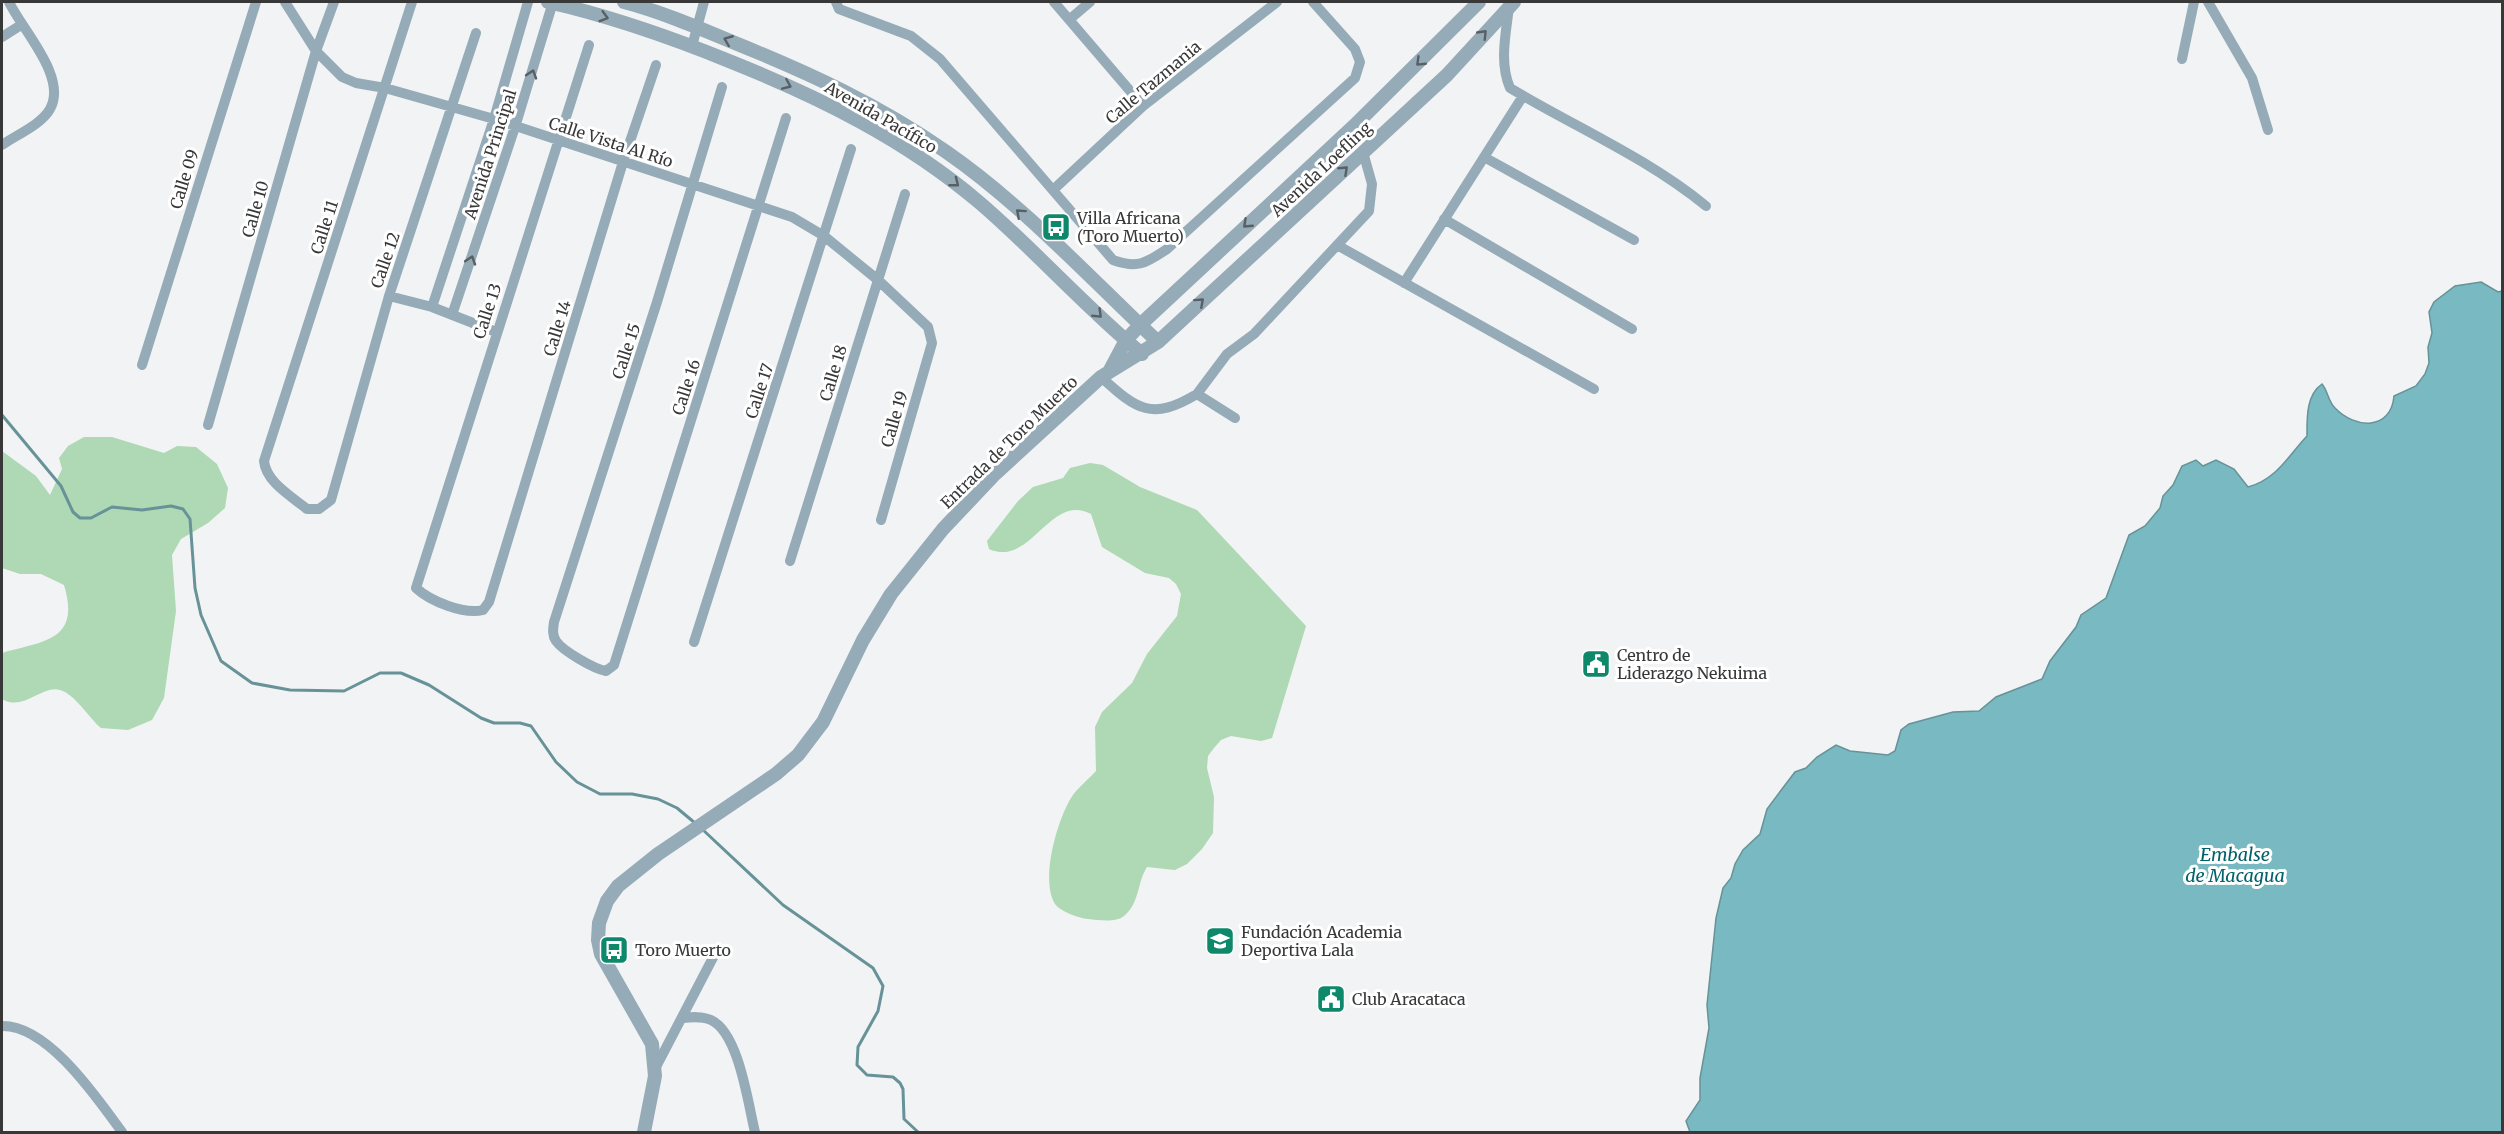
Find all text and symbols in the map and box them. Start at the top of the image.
one-way arrow [598,10,609,22]
one-way arrow [1476,30,1487,41]
one-way arrow [723,35,734,47]
street label: Calle Tazmania [1101,36,1205,128]
one-way arrow [1416,54,1427,65]
one-way arrow [525,69,537,80]
street label: Avenida Pacífico [821,76,941,157]
one-way arrow [781,78,792,90]
street label: Avenida Principal [459,87,520,222]
street label: Calle Vista Al Río [546,112,676,172]
street label: Avenida Loefling [1266,117,1376,221]
street label: Calle 09 [165,147,203,211]
one-way arrow [1337,166,1348,177]
one-way arrow [948,175,959,186]
street label: Calle 10 [237,178,273,240]
street label: Calle 11 [306,198,342,256]
place label: Villa Africana (Toro Muerto) [1076,208,1184,246]
one-way arrow [1016,209,1027,220]
bus stop icon: Villa Africana (Toro Muerto) [1040,211,1072,243]
one-way arrow [1243,216,1254,227]
street label: Calle 12 [366,229,404,291]
one-way arrow [464,255,476,266]
street label: Calle 13 [469,281,505,341]
street label: Calle 14 [539,297,575,358]
one-way arrow [1193,298,1204,309]
one-way arrow [1091,307,1102,318]
street label: Calle 15 [608,321,644,381]
street label: Calle 18 [815,343,851,403]
street label: Calle 16 [668,356,705,417]
street label: Calle 17 [741,361,777,421]
street label: Entrada de Toro Muerto [936,371,1082,513]
street label: Calle 19 [876,389,912,449]
place label: Centro de Liderazgo Nekuima [1617,645,1768,683]
public building icon: Centro de Liderazgo Nekuima [1580,648,1612,680]
water label: Embalse de Macagua [2185,843,2285,887]
place label: Fundación Academia Deportiva Lala [1241,922,1402,960]
school or university icon: Fundación Academia Deportiva Lala [1204,925,1236,957]
bus stop icon: Toro Muerto [598,934,630,966]
place label: Toro Muerto [635,940,731,960]
public building icon: Club Aracataca [1315,983,1347,1015]
place label: Club Aracataca [1352,989,1466,1009]

